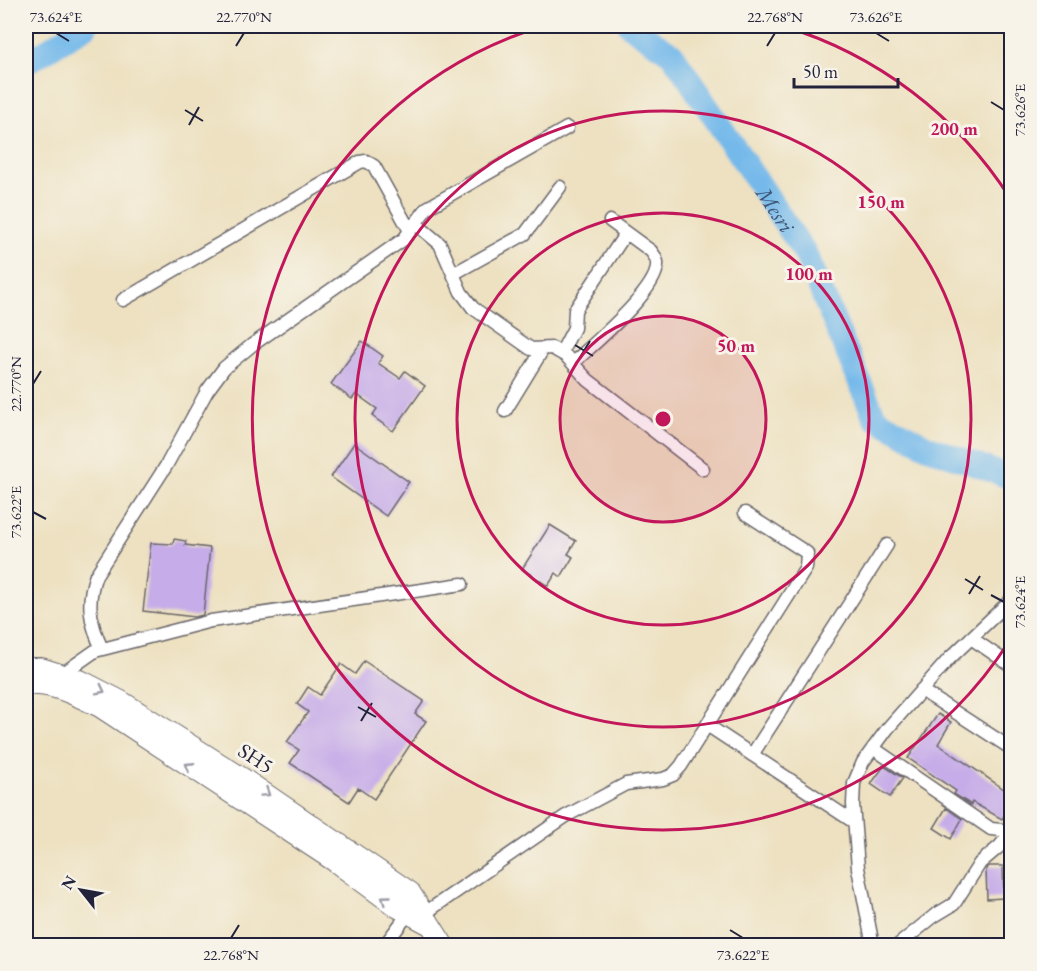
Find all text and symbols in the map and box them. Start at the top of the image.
text: 73.624°E [30,7,83,26]
text: 22.770°N [216,7,272,26]
text: 22.768°N [747,7,803,26]
text: 73.626°E [850,7,903,26]
scale bar [794,51,898,89]
text: 50 m [803,60,838,83]
text: 73.626°E [1010,83,1029,136]
text: 200 m [930,117,978,140]
water label: Mesri [749,178,803,239]
text: 150 m [857,190,905,213]
text: 100 m [785,262,833,285]
text: 50 m [717,334,755,357]
text: 22.770°N [6,356,25,412]
centre of rings [653,409,673,429]
text: 73.622°E [6,485,25,538]
text: 73.624°E [1010,575,1029,628]
one-way arrow [94,683,105,694]
street label: SH5 [233,737,279,779]
one-way arrow [185,761,195,773]
one-way arrow [259,786,270,797]
north arrow [51,860,111,920]
text: N [56,872,81,893]
one-way arrow [380,895,391,906]
text: 22.768°N [203,945,259,964]
text: 73.622°E [717,945,770,964]

